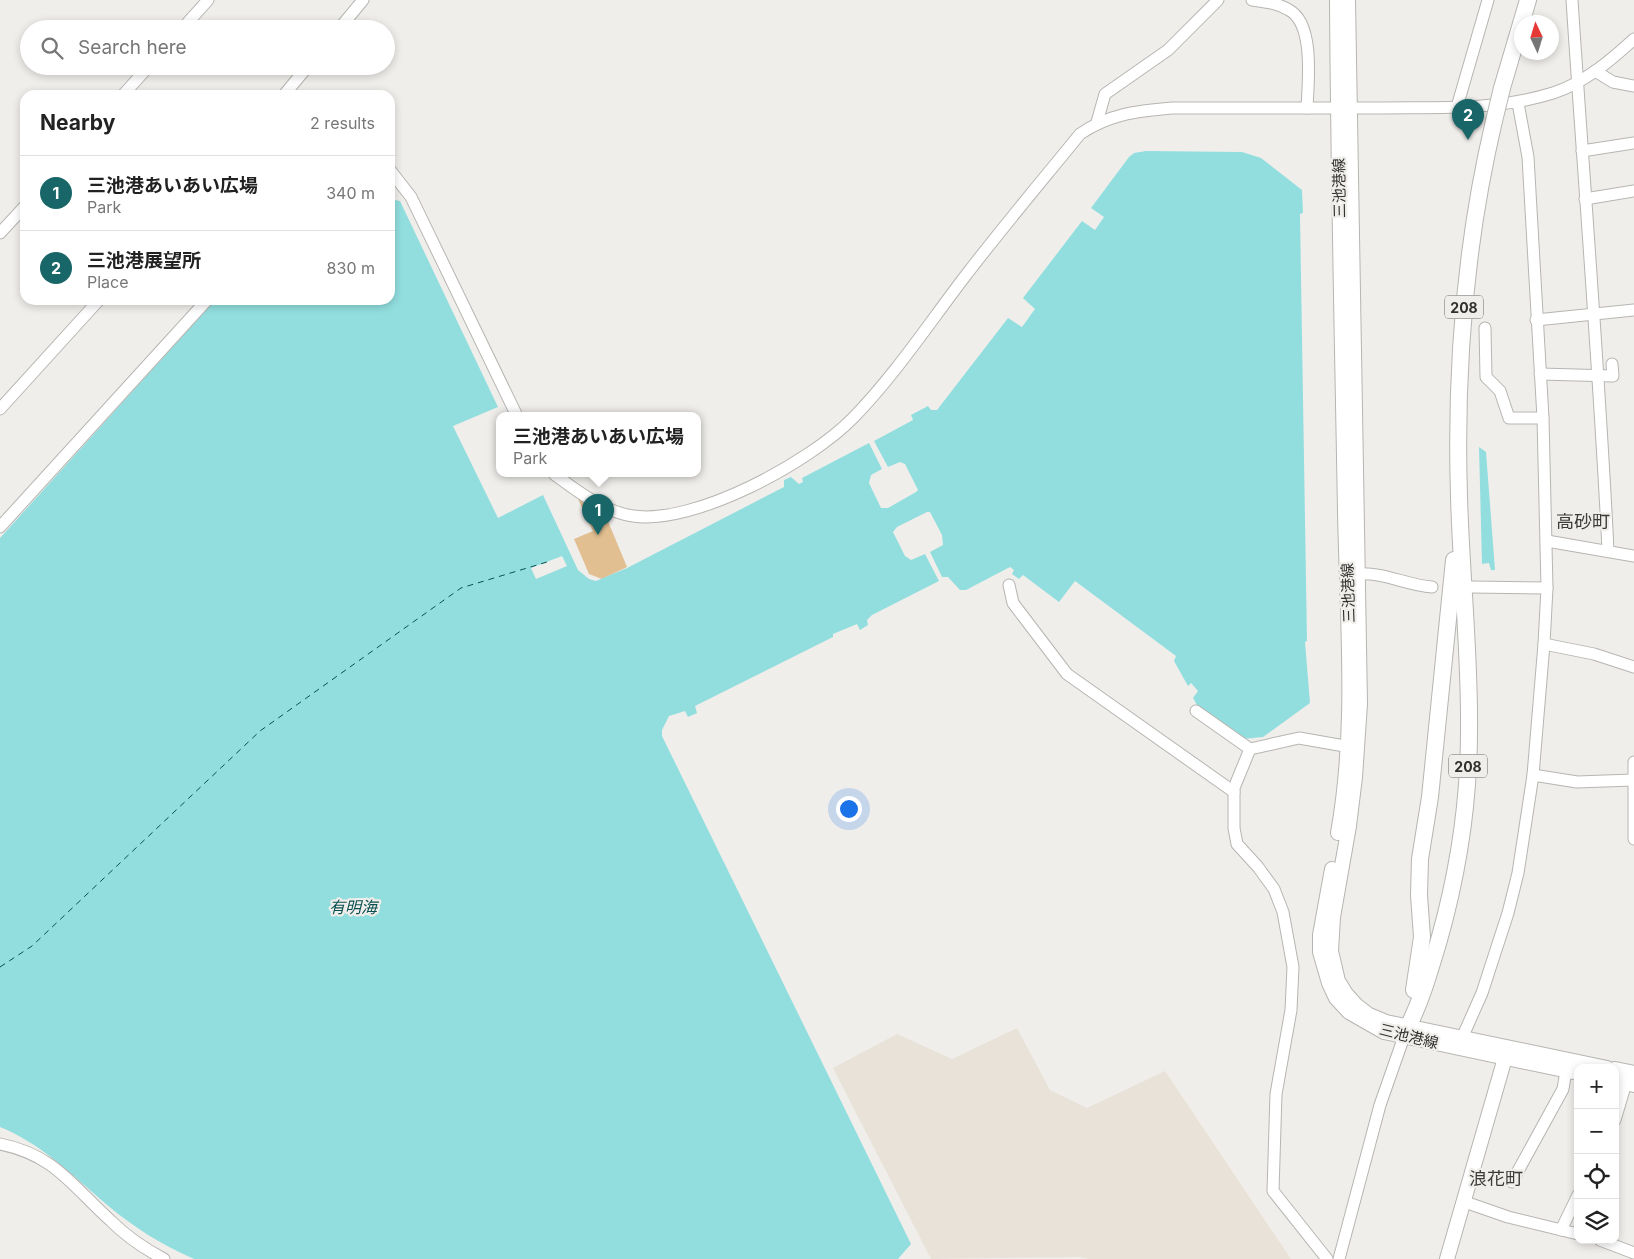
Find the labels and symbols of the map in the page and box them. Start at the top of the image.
north arrow [1514,15,1559,60]
pin: 2 [1452,99,1484,140]
street label: 三池港線 [1329,158,1349,218]
road number: 208 [1445,296,1483,318]
pin: 1 [582,494,614,535]
district label: 高砂町 [1556,511,1610,532]
street label: 三池港線 [1337,563,1359,623]
road number: 208 [1449,754,1487,778]
your location [836,796,862,822]
water label: 有明海 [329,897,380,917]
street label: 三池港線 [1378,1020,1440,1052]
district label: 浪花町 [1469,1168,1523,1189]

